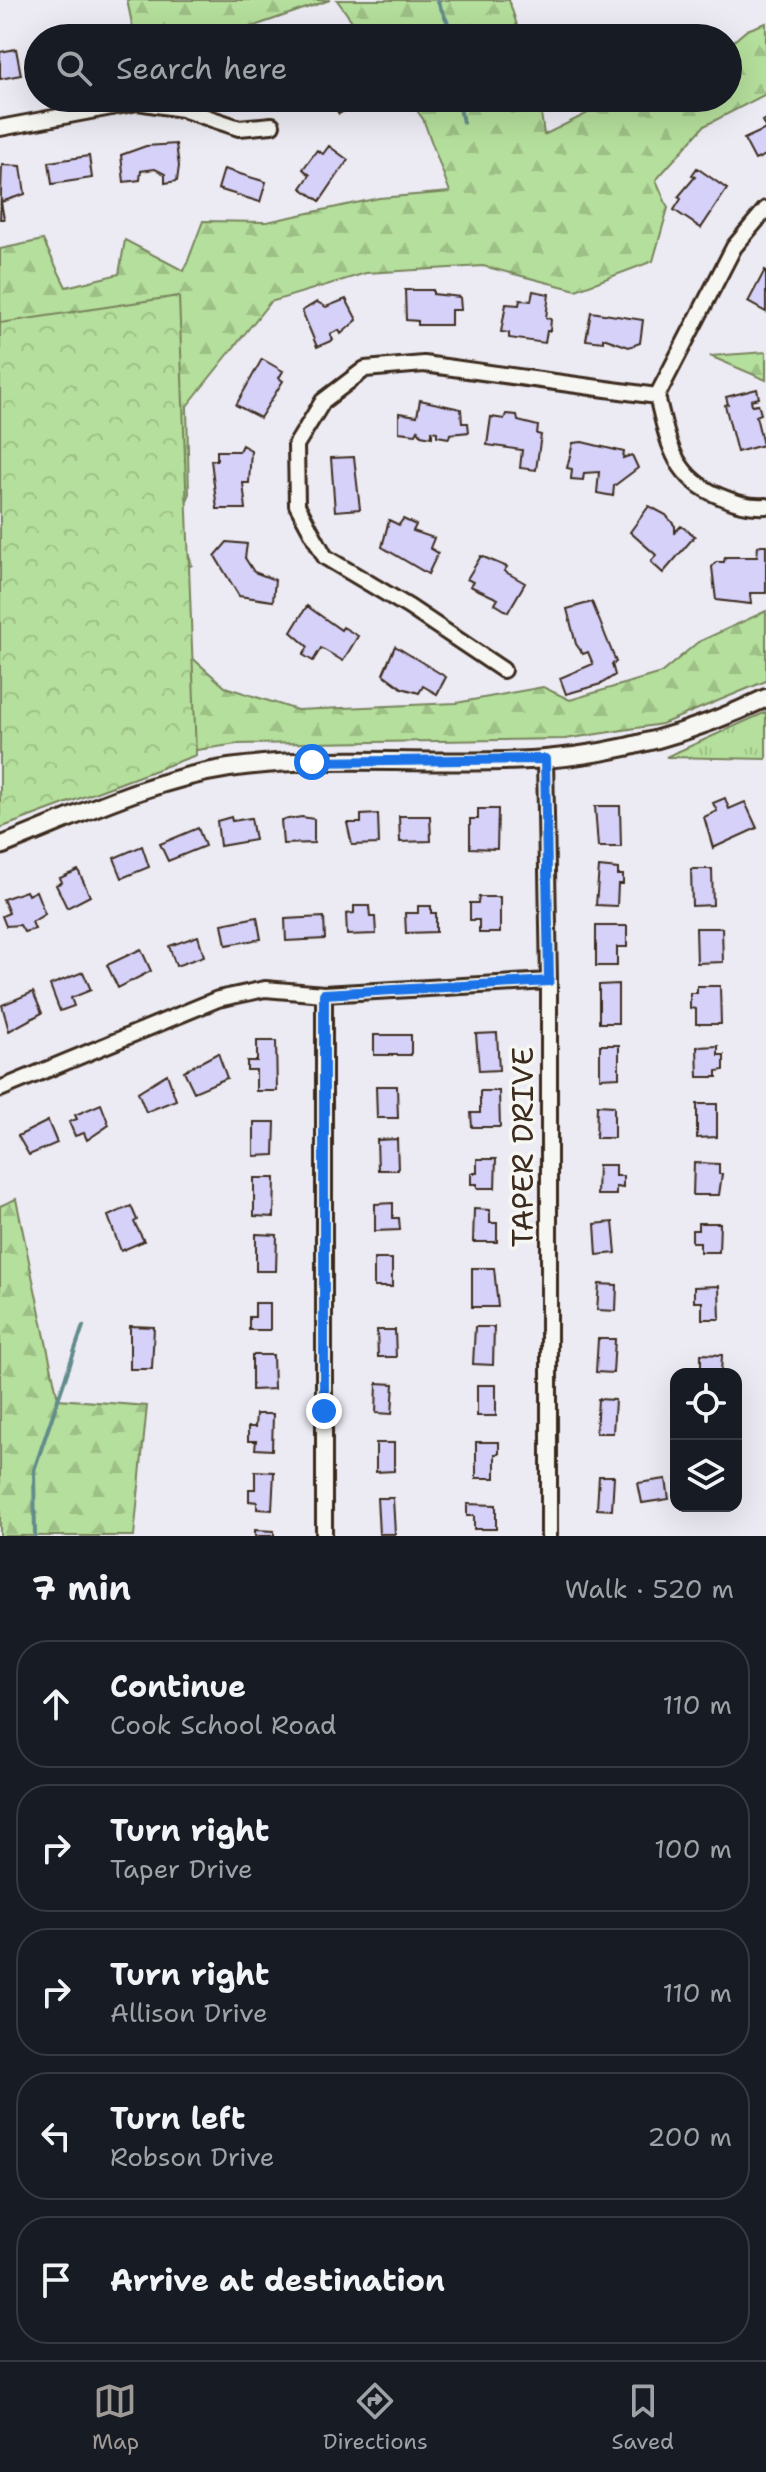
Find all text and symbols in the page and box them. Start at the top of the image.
search box [24,24,742,112]
icon: search [52,46,96,90]
text: Search here [116,48,287,89]
route start [294,744,330,780]
street label: TAPER DRIVE [502,1047,543,1247]
map controls [670,1368,742,1512]
button: locate [670,1368,742,1440]
route end [306,1393,342,1429]
button: layers [670,1440,742,1512]
text: 7 min [32,1565,131,1611]
text: Walk · 520 m [565,1571,734,1606]
text: Continue [110,1666,246,1707]
icon: ahead [34,1682,78,1726]
text: 110 m [662,1687,732,1722]
text: Cook School Road [110,1707,336,1742]
text: Turn right [110,1810,269,1851]
icon: right [34,1826,78,1870]
text: 100 m [654,1831,732,1866]
text: Taper Drive [110,1851,253,1886]
text: Turn right [110,1954,269,1995]
icon: right [34,1970,78,2014]
text: 110 m [662,1975,732,2010]
text: Allison Drive [110,1995,268,2030]
text: Turn left [110,2098,245,2139]
icon: left [34,2114,78,2158]
text: 200 m [647,2119,732,2154]
text: Robson Drive [110,2139,275,2174]
icon: arrive [34,2258,78,2302]
text: Arrive at destination [110,2260,445,2301]
tab: Map [92,2379,139,2456]
tab: Directions [323,2379,428,2456]
tab: Saved [612,2379,674,2456]

